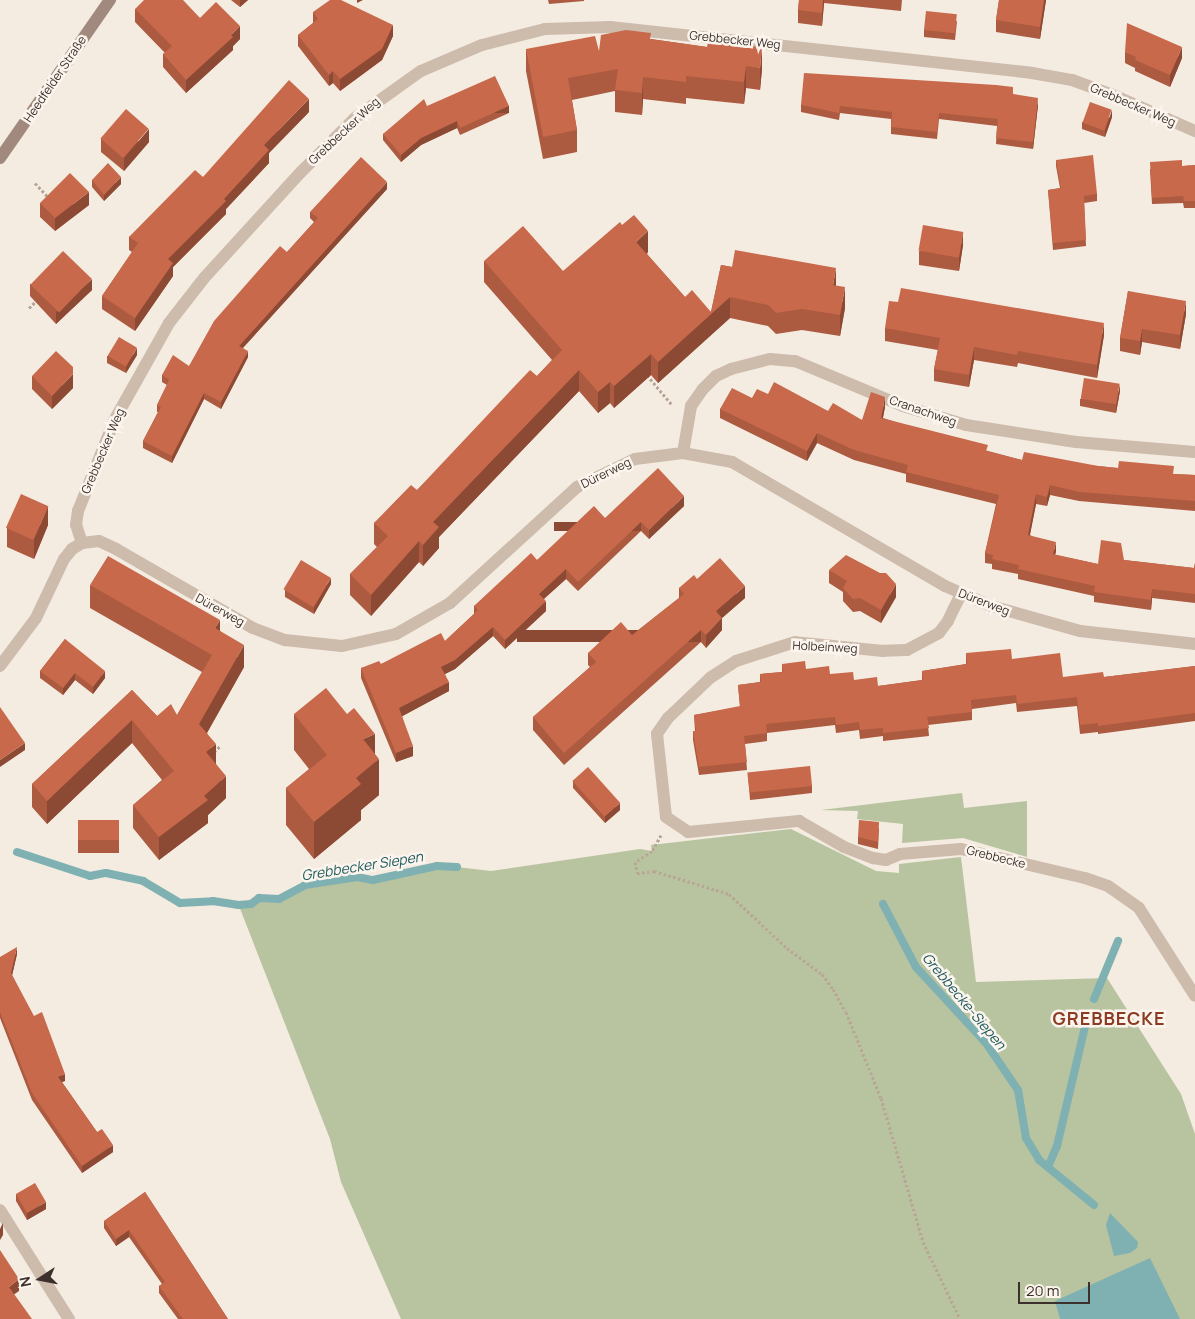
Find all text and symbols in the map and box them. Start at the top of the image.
street label: Grebbecker Weg [689,28,781,52]
street label: Heedfelder Straße [21,33,89,125]
street label: Grebbecker Weg [1088,80,1178,130]
street label: Grebbecker Weg [306,94,382,168]
street label: Cranachweg [888,393,958,429]
street label: Grebbecker Weg [78,406,128,496]
street label: Dürerweg [579,455,633,491]
street label: Dürerweg [956,586,1012,618]
street label: Dürerweg [193,591,247,629]
street label: Holbeinweg [792,638,858,656]
street label: Grebbecke [965,843,1027,871]
water label: Grebbecker Siepen [300,848,424,884]
water label: Grebbecke-Siepen [919,949,1009,1053]
district label: GREBBECKE [1051,1007,1167,1029]
north arrow [15,1254,65,1304]
scale bar [1020,1272,1092,1304]
text: N [14,1275,35,1289]
text: 20 m [1026,1280,1059,1301]

